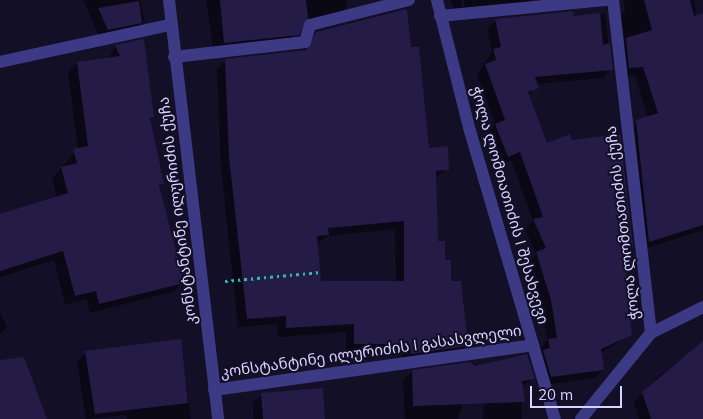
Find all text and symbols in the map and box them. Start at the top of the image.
street label: ჭოლა ლომთათიძის I შესახვევი [467,84,553,326]
street label: კონსტანტინე ილურიძის ქუჩა [154,96,200,326]
street label: ჭოლა ლომთათიძის ქუჩა [601,125,643,321]
street label: კონსტანტინე ილურიძის I გასასვლელი [219,321,523,381]
scale bar [533,376,626,408]
text: 20 m [538,385,573,404]

